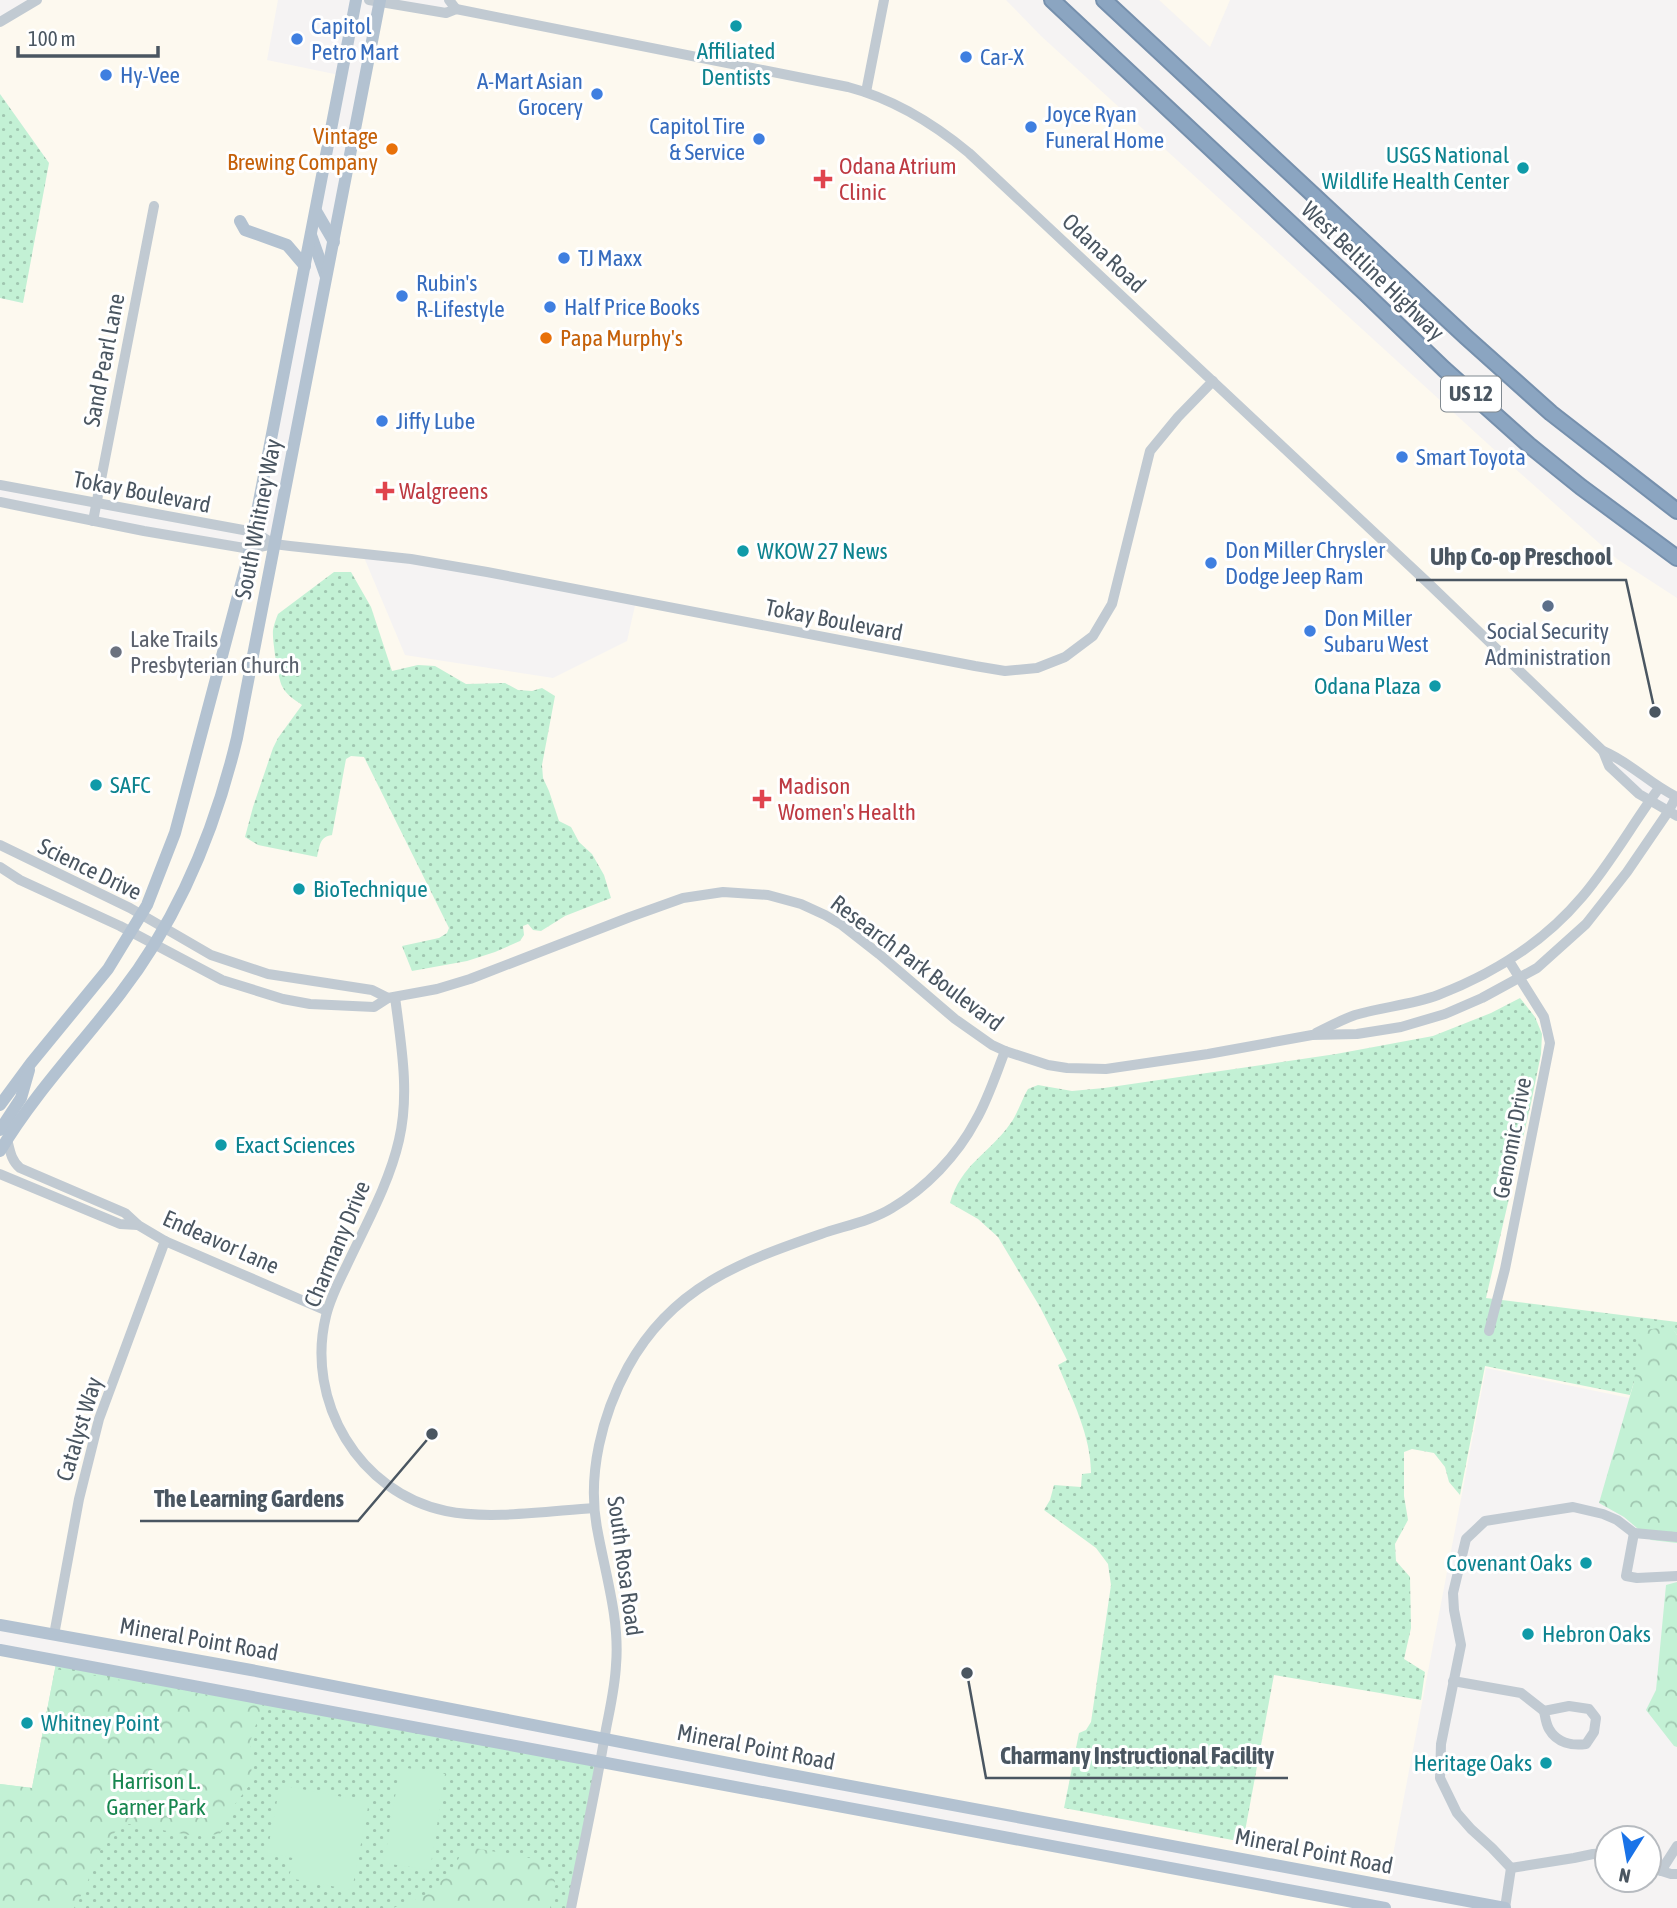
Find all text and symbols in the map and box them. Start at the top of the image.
place label: Capitol Petro Mart [311,13,399,65]
scale bar [18,14,158,58]
marker: Affiliated Dentists [728,18,744,34]
text: 100 m [28,26,76,50]
marker: Capitol Petro Mart [289,31,305,47]
place label: Affiliated Dentists [697,38,775,90]
place label: Car-X [980,44,1025,70]
marker: Car-X [958,49,974,65]
place label: Hy-Vee [120,62,180,88]
marker: Hy-Vee [98,67,114,83]
place label: A-Mart Asian Grocery [477,68,583,120]
marker: A-Mart Asian Grocery [589,86,605,102]
place label: Joyce Ryan Funeral Home [1045,101,1164,153]
place label: Capitol Tire & Service [649,113,745,165]
marker: Joyce Ryan Funeral Home [1023,119,1039,135]
place label: Vintage Brewing Company [227,123,378,175]
marker: Capitol Tire & Service [751,131,767,147]
marker: Vintage Brewing Company [384,141,400,157]
place label: USGS National Wildlife Health Center [1322,142,1510,194]
place label: Odana Atrium Clinic [839,153,957,205]
marker: USGS National Wildlife Health Center [1515,160,1531,176]
marker: Odana Atrium Clinic [813,169,833,189]
street label: West Beltline Highway [1296,196,1450,346]
street label: Odana Road [1057,208,1151,298]
place label: TJ Maxx [578,245,642,271]
marker: TJ Maxx [556,250,572,266]
place label: Rubin's R-Lifestyle [416,270,505,322]
marker: Rubin's R-Lifestyle [394,288,410,304]
street label: Sand Pearl Lane [78,291,130,429]
place label: Half Price Books [564,294,700,320]
marker: Half Price Books [542,299,558,315]
place label: Papa Murphy's [560,325,683,351]
marker: Papa Murphy's [538,330,554,346]
road number: US 12 [1441,376,1501,412]
place label: Jiffy Lube [396,408,475,434]
marker: Jiffy Lube [374,413,390,429]
street label: South Whitney Way [230,437,286,601]
place label: Smart Toyota [1416,444,1526,470]
marker: Smart Toyota [1394,449,1410,465]
street label: Tokay Boulevard [71,466,213,518]
place label: Walgreens [399,478,488,504]
marker: Walgreens [377,483,393,499]
callout: Uhp Co-op Preschool [1416,535,1626,580]
place label: Don Miller Chrysler Dodge Jeep Ram [1225,537,1386,589]
place label: WKOW 27 News [757,538,888,564]
marker: WKOW 27 News [735,543,751,559]
text: Uhp Co-op Preschool [1430,543,1613,570]
marker: Don Miller Chrysler Dodge Jeep Ram [1203,555,1219,571]
street label: Tokay Boulevard [763,594,905,646]
marker: Social Security Administration [1540,598,1556,614]
place label: Don Miller Subaru West [1324,605,1429,657]
place label: Social Security Administration [1485,618,1611,670]
marker: Don Miller Subaru West [1302,623,1318,639]
place label: Lake Trails Presbyterian Church [130,626,300,678]
marker: Lake Trails Presbyterian Church [108,644,124,660]
place label: Odana Plaza [1314,673,1421,699]
marker: Odana Plaza [1427,678,1443,694]
place label: SAFC [110,772,151,798]
place label: Madison Women's Health [778,773,916,825]
marker: SAFC [88,777,104,793]
marker: Madison Women's Health [752,789,772,809]
street label: Science Drive [34,833,146,905]
place label: BioTechnique [313,876,428,902]
marker: BioTechnique [291,881,307,897]
street label: Research Park Boulevard [826,890,1008,1036]
street label: Genomic Drive [1488,1075,1536,1201]
place label: Exact Sciences [235,1132,355,1158]
marker: Exact Sciences [213,1137,229,1153]
street label: Charmany Drive [299,1177,375,1311]
street label: Endeavor Lane [159,1205,283,1279]
street label: Catalyst Way [51,1374,107,1484]
callout: The Learning Gardens [140,1476,358,1521]
text: The Learning Gardens [154,1485,345,1512]
street label: South Rosa Road [602,1495,648,1637]
place label: Covenant Oaks [1446,1550,1572,1576]
marker: Covenant Oaks [1578,1555,1594,1571]
street label: Mineral Point Road [118,1612,280,1666]
place label: Hebron Oaks [1542,1621,1651,1647]
marker: Hebron Oaks [1520,1626,1536,1642]
place label: Whitney Point [41,1710,160,1736]
marker: Whitney Point [19,1715,35,1731]
street label: Mineral Point Road [675,1719,837,1775]
callout: Charmany Instructional Facility [986,1733,1288,1778]
text: Charmany Instructional Facility [1000,1742,1274,1769]
place label: Heritage Oaks [1413,1750,1532,1776]
marker: Heritage Oaks [1538,1755,1554,1771]
park label: Harrison L. Garner Park [106,1768,206,1820]
street label: Mineral Point Road [1233,1823,1395,1879]
north arrow [1593,1824,1663,1894]
text: N [1617,1864,1632,1888]

